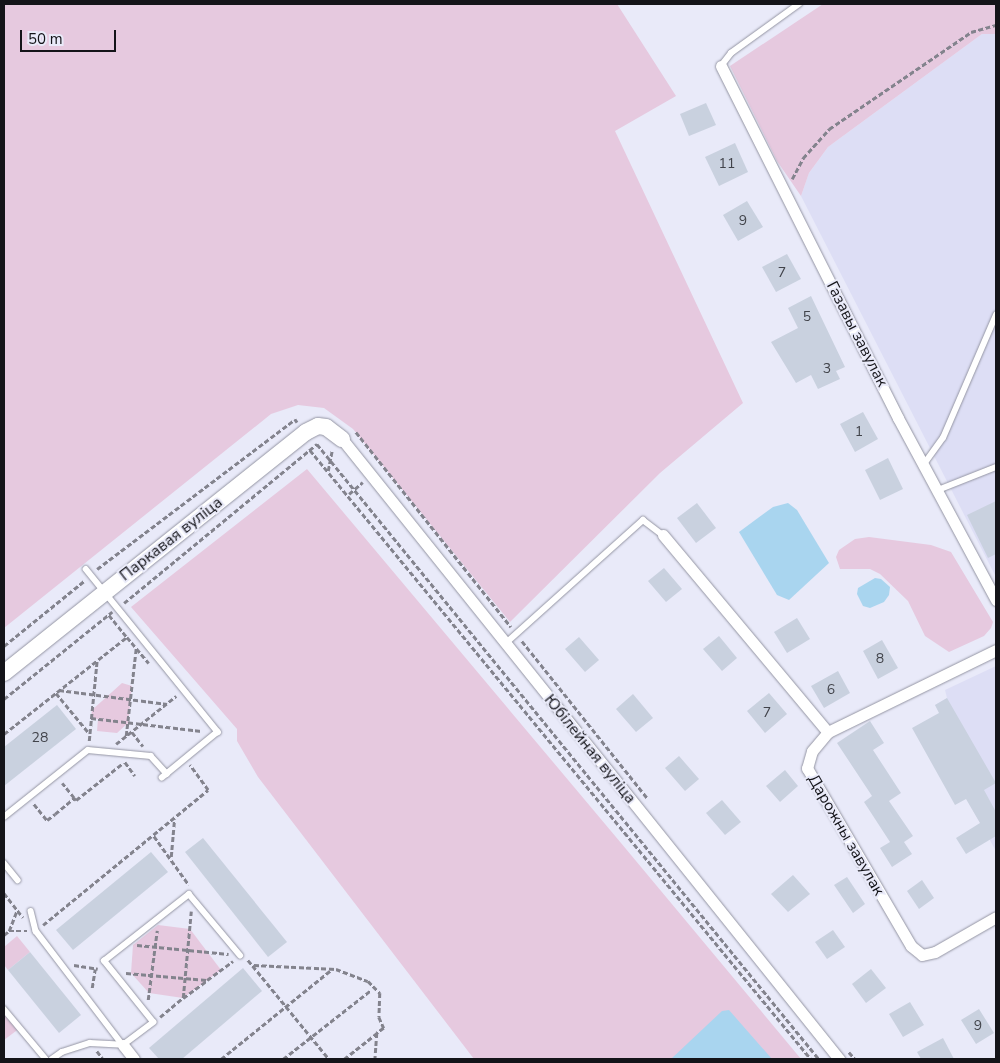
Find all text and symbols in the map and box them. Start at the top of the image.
scale bar [22,20,119,52]
text: 50 m [28,29,63,49]
house number: 11 [719,156,735,172]
house number: 9 [739,213,747,229]
house number: 7 [778,265,786,281]
street label: Газавы завулак [822,278,892,390]
house number: 5 [803,309,811,325]
house number: 3 [823,361,831,377]
house number: 1 [855,424,863,440]
street label: Паркавая вуліца [116,493,226,585]
house number: 8 [876,651,884,667]
house number: 6 [827,682,835,698]
street label: Юбілейная вуліца [540,691,640,807]
house number: 7 [763,705,771,721]
house number: 28 [32,730,48,746]
street label: Дарожны завулак [803,771,889,899]
house number: 9 [974,1018,982,1034]

